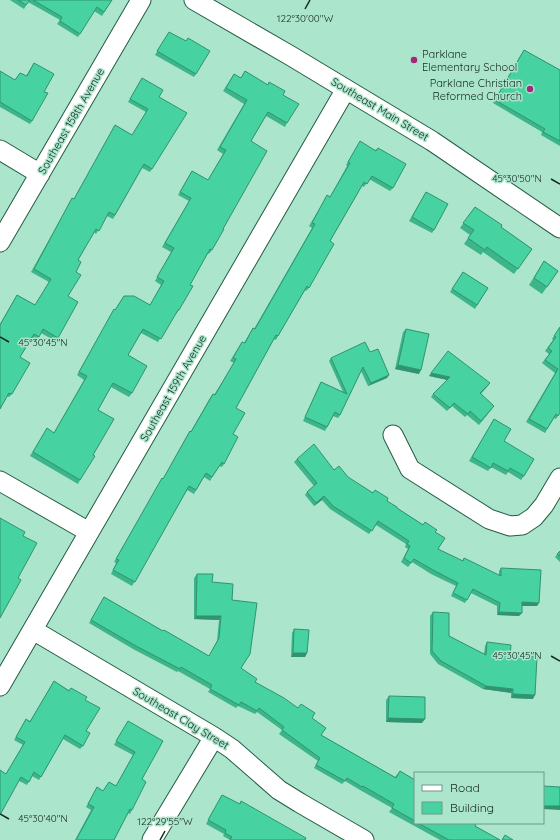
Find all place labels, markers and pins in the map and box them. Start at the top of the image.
place label: Parklane Elementary School [422,47,517,74]
marker: Parklane Elementary School [409,55,419,65]
place label: Parklane Christian Reformed Church [430,76,522,103]
marker: Parklane Christian Reformed Church [525,84,535,94]

